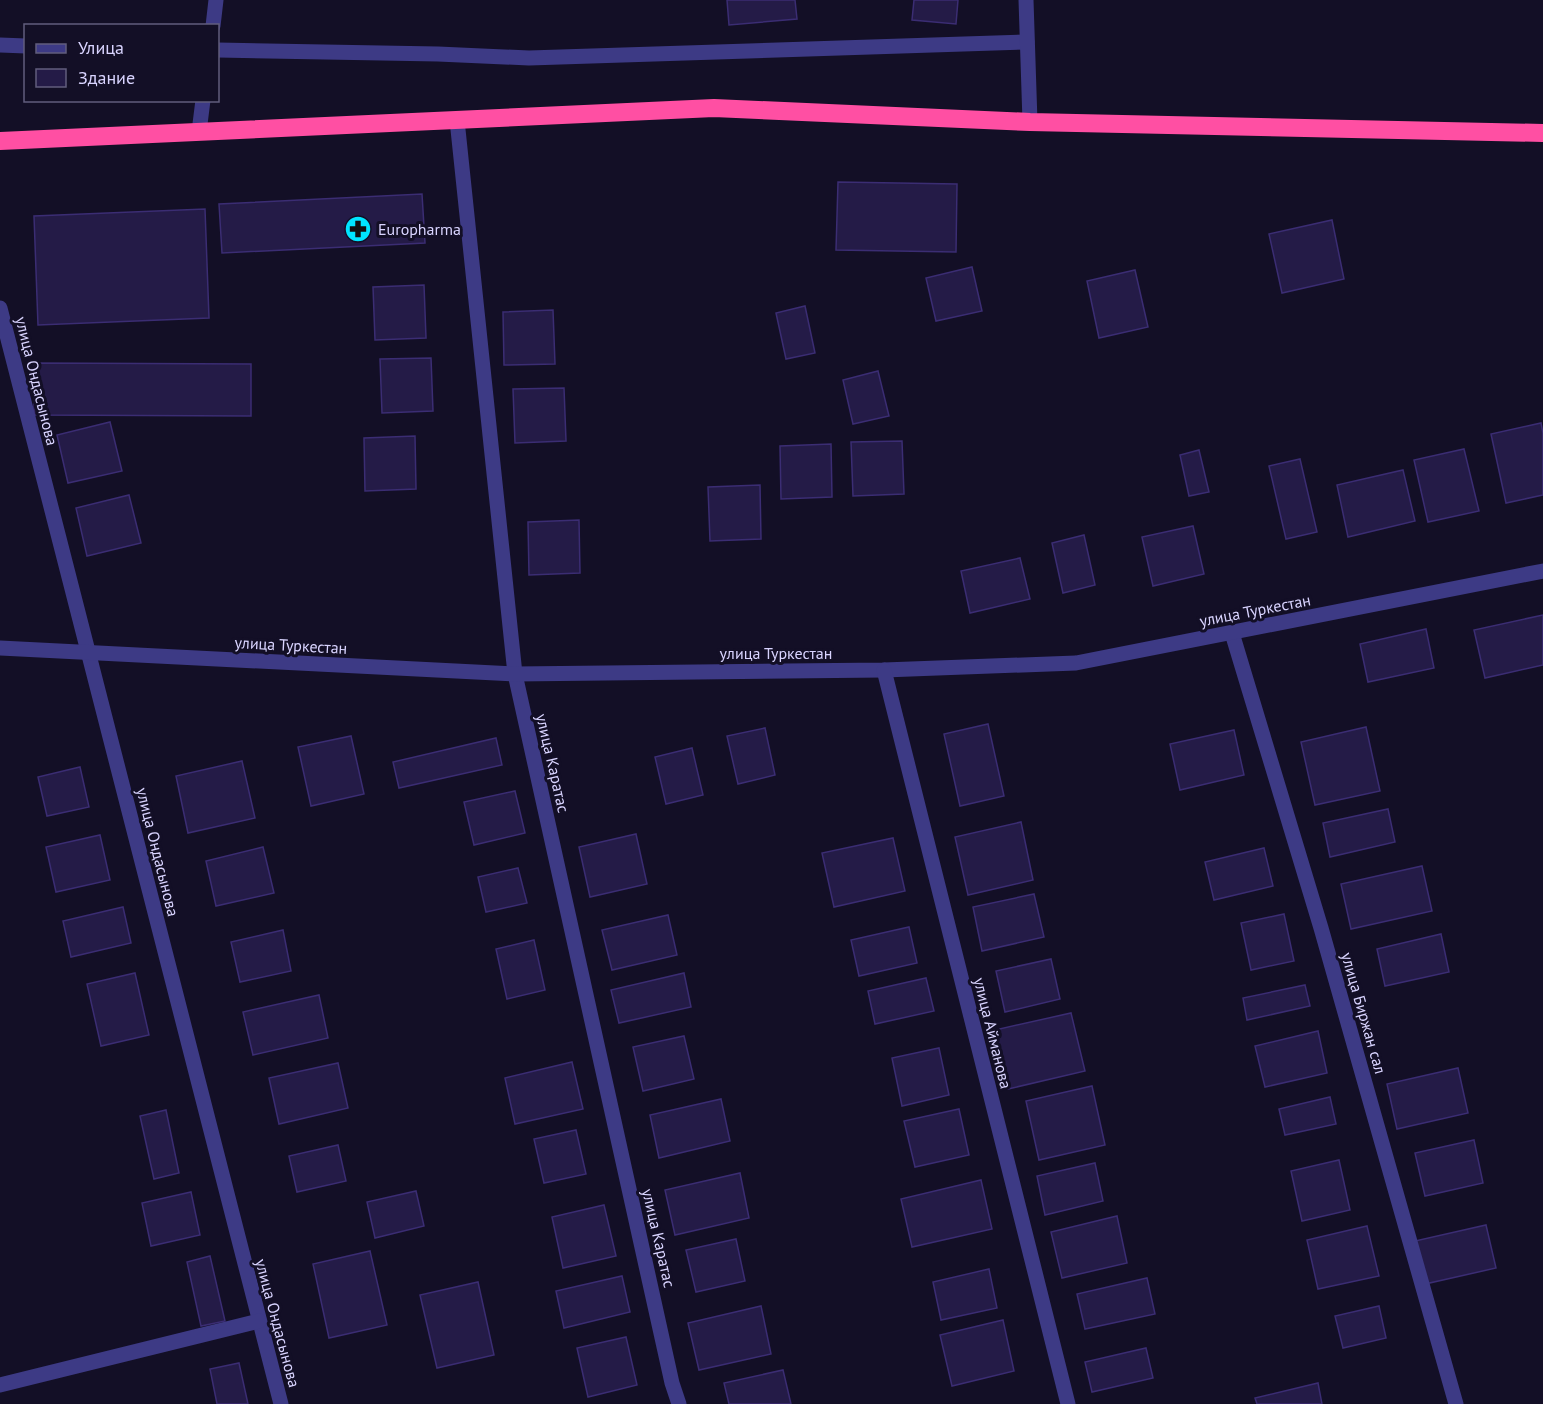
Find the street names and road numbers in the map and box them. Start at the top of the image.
street label: улица Ондасынова [11,314,63,448]
street label: улица Туркестан [1198,589,1312,631]
street label: улица Туркестан [234,632,348,658]
street label: улица Туркестан [720,643,832,663]
street label: улица Каратас [532,712,574,814]
street label: улица Ондасынова [132,785,184,919]
street label: улица Биржан сал [1337,950,1391,1076]
street label: улица Айманова [970,975,1016,1091]
street label: улица Каратас [638,1187,680,1289]
street label: улица Ондасынова [251,1257,305,1389]

